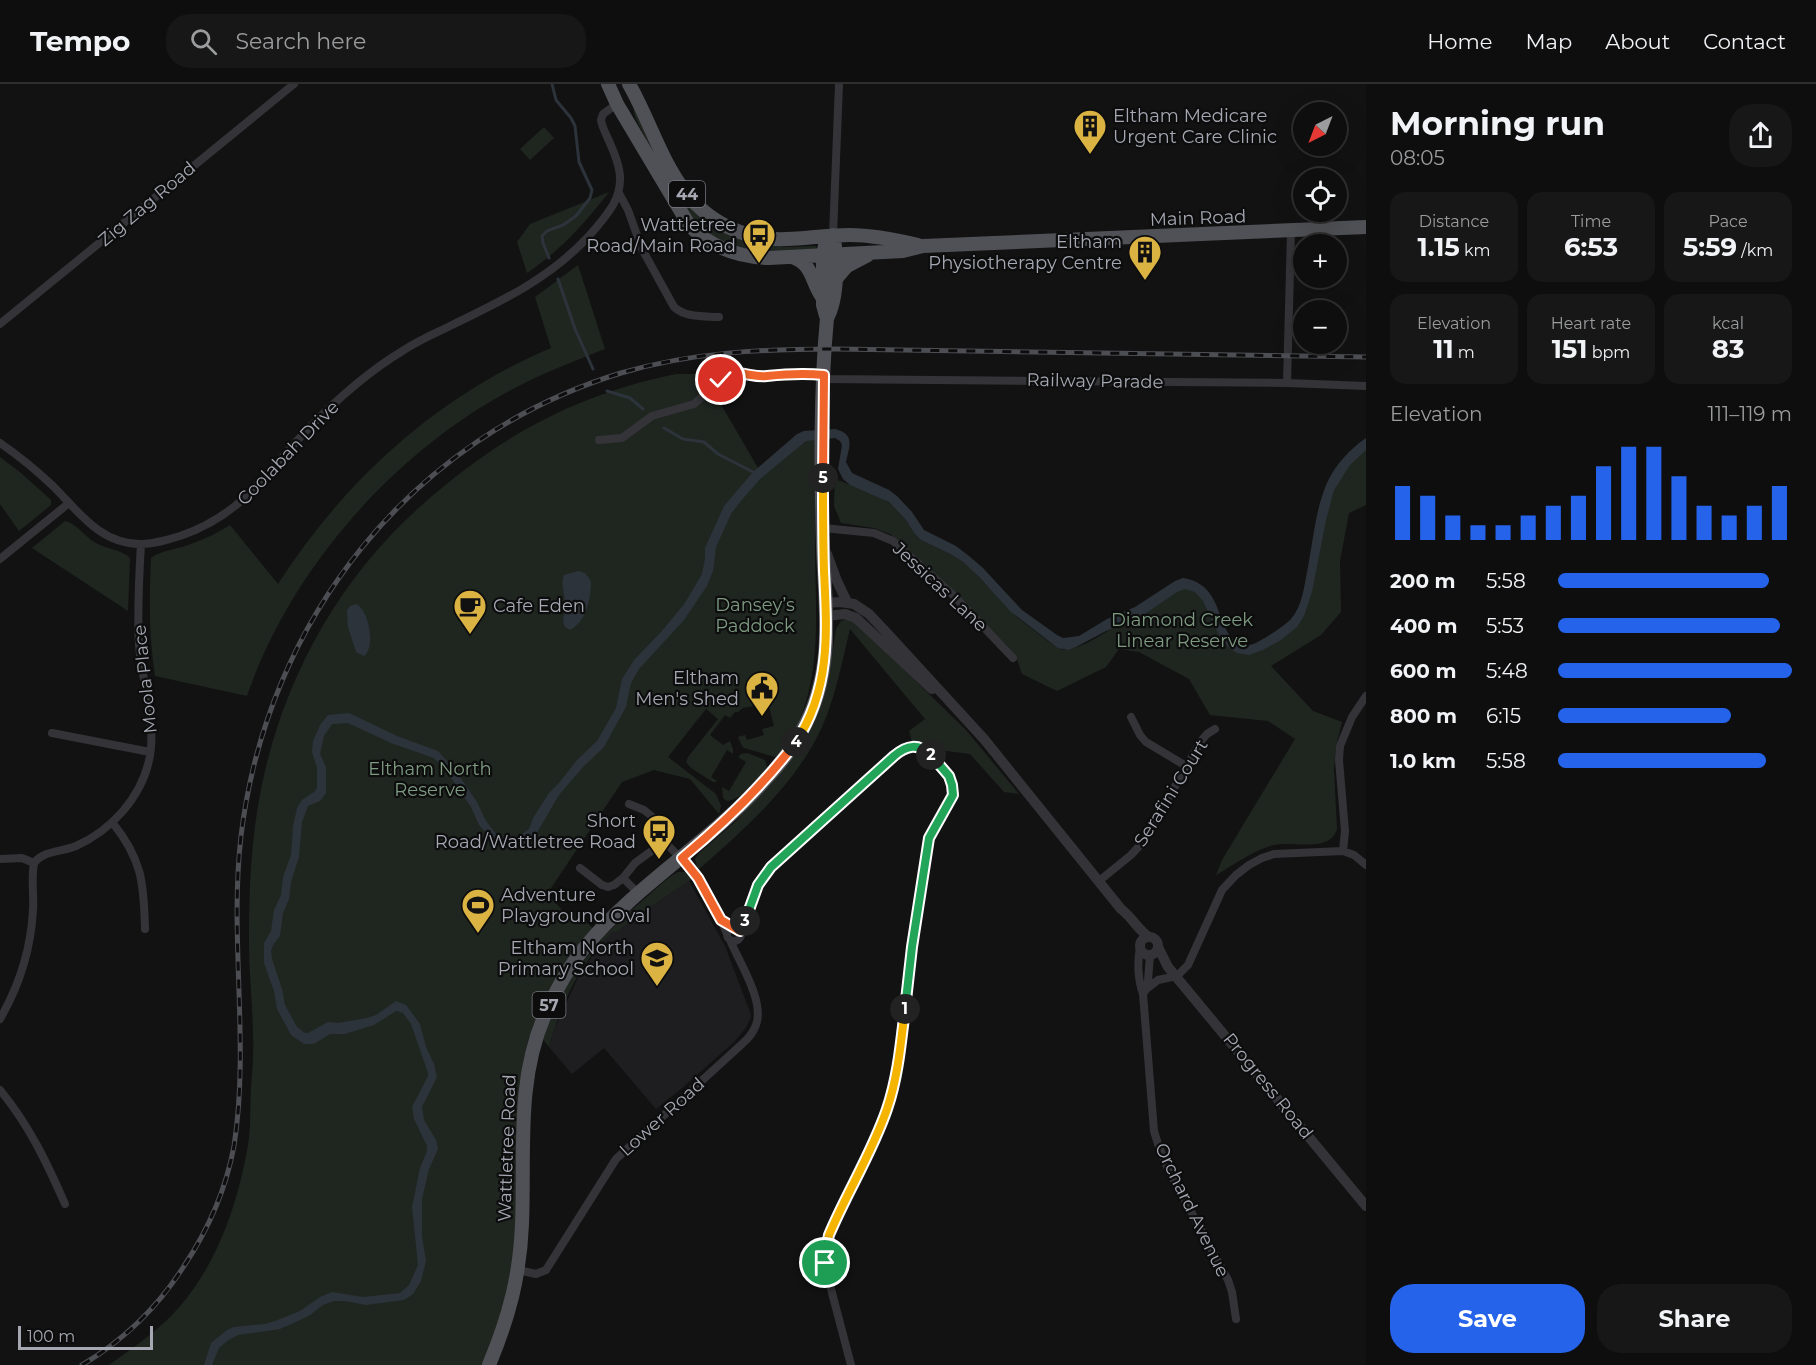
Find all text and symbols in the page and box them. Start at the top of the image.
search box [166,14,586,68]
text: Tempo [30,24,130,58]
icon: search [187,25,220,58]
text: Search here [235,28,366,55]
text: Home [1427,29,1492,54]
text: Map [1525,29,1572,54]
text: About [1605,29,1670,54]
text: Contact [1703,29,1786,54]
north arrow [1293,102,1347,156]
map controls [1293,102,1347,354]
text: Morning run [1390,103,1605,143]
button: share [1729,104,1792,167]
place label: Eltham Medicare Urgent Care Clinic [1113,105,1277,148]
building icon: Eltham Medicare Urgent Care Clinic [1072,108,1108,155]
text: 08:05 [1390,146,1445,170]
street label: Zig Zag Road [94,157,200,251]
button: locate [1293,168,1347,222]
road number: 44 [669,181,705,207]
street label: Main Road [1149,205,1247,231]
text: Distance [1419,212,1489,231]
text: Time [1571,212,1611,231]
text: Pace [1708,212,1748,231]
place label: Wattletree Road/Main Road [586,214,736,257]
bus stop icon: Wattletree Road/Main Road [741,217,777,264]
place label: Eltham Physiotherapy Centre [928,231,1122,274]
text: 1.15 [1418,231,1460,263]
text: 6:53 [1564,231,1618,263]
text: 5:59 [1683,231,1737,263]
building icon: Eltham Physiotherapy Centre [1127,234,1163,281]
button: + [1293,234,1347,288]
text: km [1460,241,1490,260]
text: /km [1737,241,1773,260]
button: − [1293,300,1347,354]
text: Elevation [1417,314,1491,333]
text: Heart rate [1551,314,1631,333]
text: kcal [1712,314,1744,333]
text: 11 [1433,333,1454,365]
text: 151 [1552,333,1587,365]
text: 83 [1712,333,1744,365]
text: m [1454,343,1475,362]
text: bpm [1587,343,1630,362]
pin [695,354,746,405]
icon: check [704,363,737,396]
street label: Railway Parade [1026,369,1164,393]
street label: Coolabah Drive [232,396,344,510]
text: Elevation [1390,402,1482,426]
text: 111–119 m [1708,402,1792,426]
pin: 5 [808,463,838,493]
text: 5 [818,468,828,487]
street label: Jessicas Lane [888,537,992,636]
text: 200 m [1390,569,1456,593]
text: 5:58 [1486,569,1526,593]
cafe icon: Cafe Eden [452,588,488,635]
park label: Dansey’s Paddock [715,594,795,637]
place label: Cafe Eden [493,595,585,617]
park label: Diamond Creek Linear Reserve [1111,609,1253,652]
text: 400 m [1390,614,1458,638]
text: 5:53 [1486,614,1524,638]
street label: Moola Place [128,623,162,734]
text: 600 m [1390,659,1457,683]
text: 5:48 [1486,659,1528,683]
place label: Eltham Men's Shed [635,667,739,710]
public building icon: Eltham Men's Shed [744,670,780,717]
text: 800 m [1390,704,1457,728]
text: 6:15 [1486,704,1521,728]
pin: 4 [781,727,811,757]
text: 4 [790,732,802,751]
street label: Serafini Court [1129,735,1213,851]
pin: 2 [916,740,946,770]
text: 2 [926,745,936,764]
text: 1.0 km [1390,749,1456,773]
text: 5:58 [1486,749,1526,773]
park label: Eltham North Reserve [368,758,492,801]
place label: Short Road/Wattletree Road [435,810,636,853]
bus stop icon: Short Road/Wattletree Road [641,813,677,860]
place label: Adventure Playground Oval [501,884,650,927]
sports icon: Adventure Playground Oval [460,887,496,934]
pin: 3 [730,906,760,936]
text: 3 [740,911,750,930]
place label: Eltham North Primary School [498,937,634,980]
school or university icon: Eltham North Primary School [639,940,675,987]
road number: 57 [532,992,566,1018]
pin: 1 [890,994,920,1024]
text: 1 [902,999,908,1018]
street label: Progress Road [1218,1028,1318,1144]
street label: Lower Road [615,1073,709,1161]
street label: Wattletree Road [493,1074,521,1222]
street label: Orchard Avenue [1150,1139,1234,1281]
pin [799,1237,850,1288]
icon: arrive [808,1246,841,1279]
button: Save [1390,1284,1585,1353]
button: Share [1597,1284,1792,1353]
scale bar [18,1323,153,1350]
text: 100 m [27,1327,75,1346]

